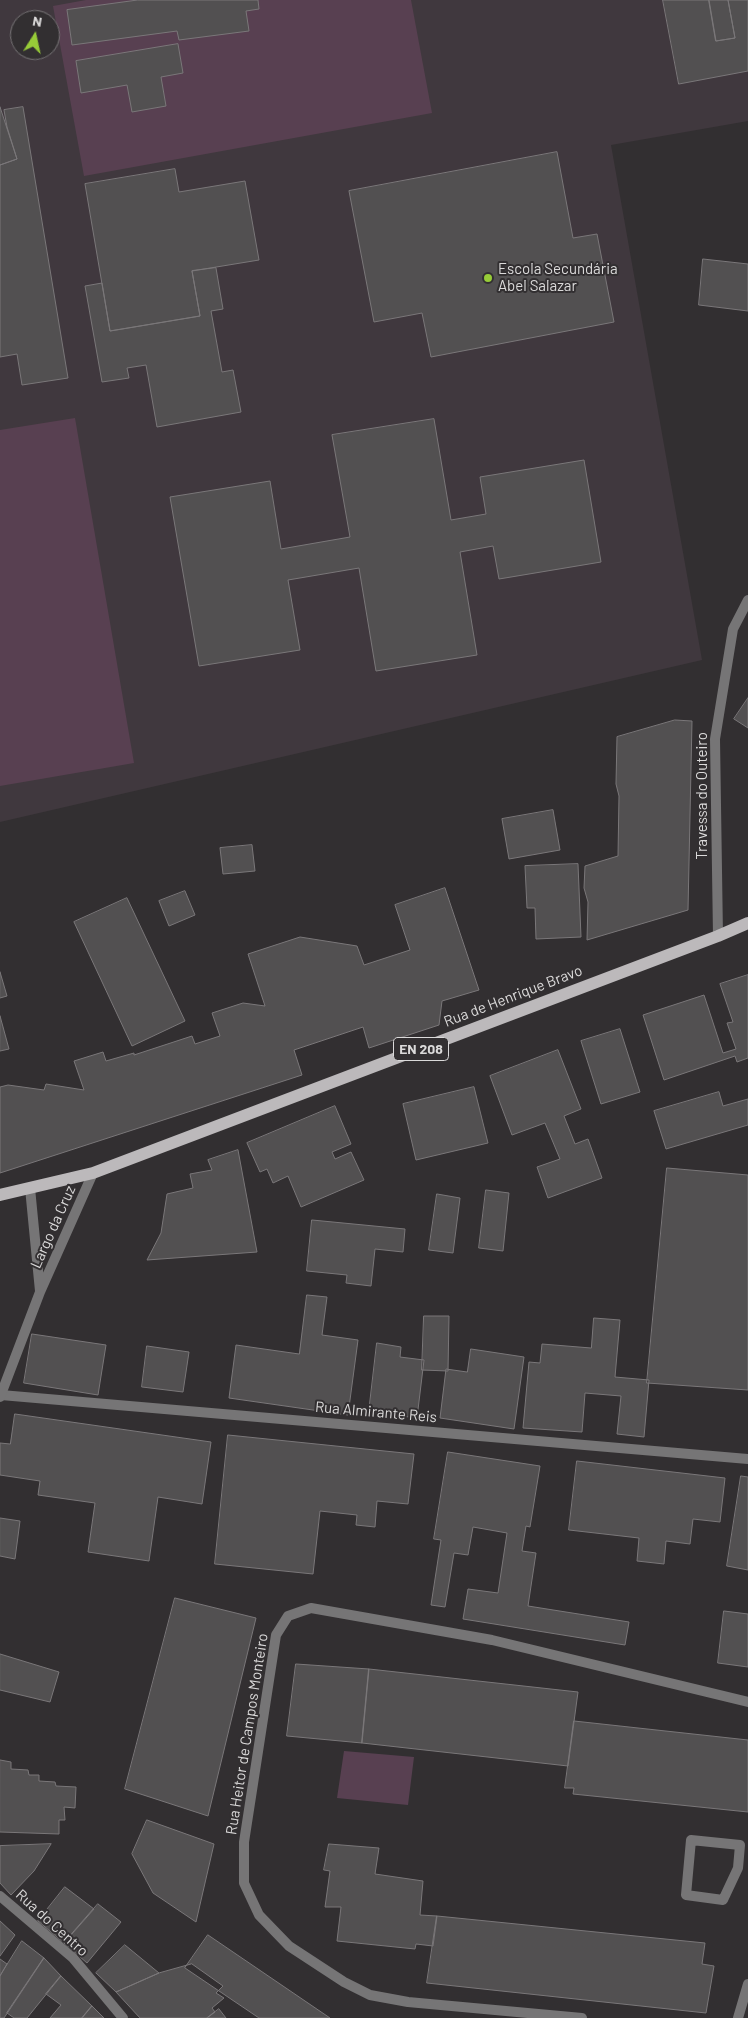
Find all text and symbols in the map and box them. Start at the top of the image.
north arrow [10,10,60,60]
text: N [31,12,44,30]
place label: Escola Secundária Abel Salazar [498,260,618,295]
marker: Escola Secundária Abel Salazar [482,272,494,284]
street label: Travessa do Outeiro [693,732,711,860]
street label: Rua de Henrique Bravo [441,961,585,1031]
road number: EN 208 [394,1038,448,1060]
street label: Largo da Cruz [27,1183,79,1271]
street label: Rua Almirante Reis [314,1398,438,1426]
street label: Rua Heitor de Campos Monteiro [222,1632,272,1836]
street label: Rua do Centro [12,1886,92,1960]

